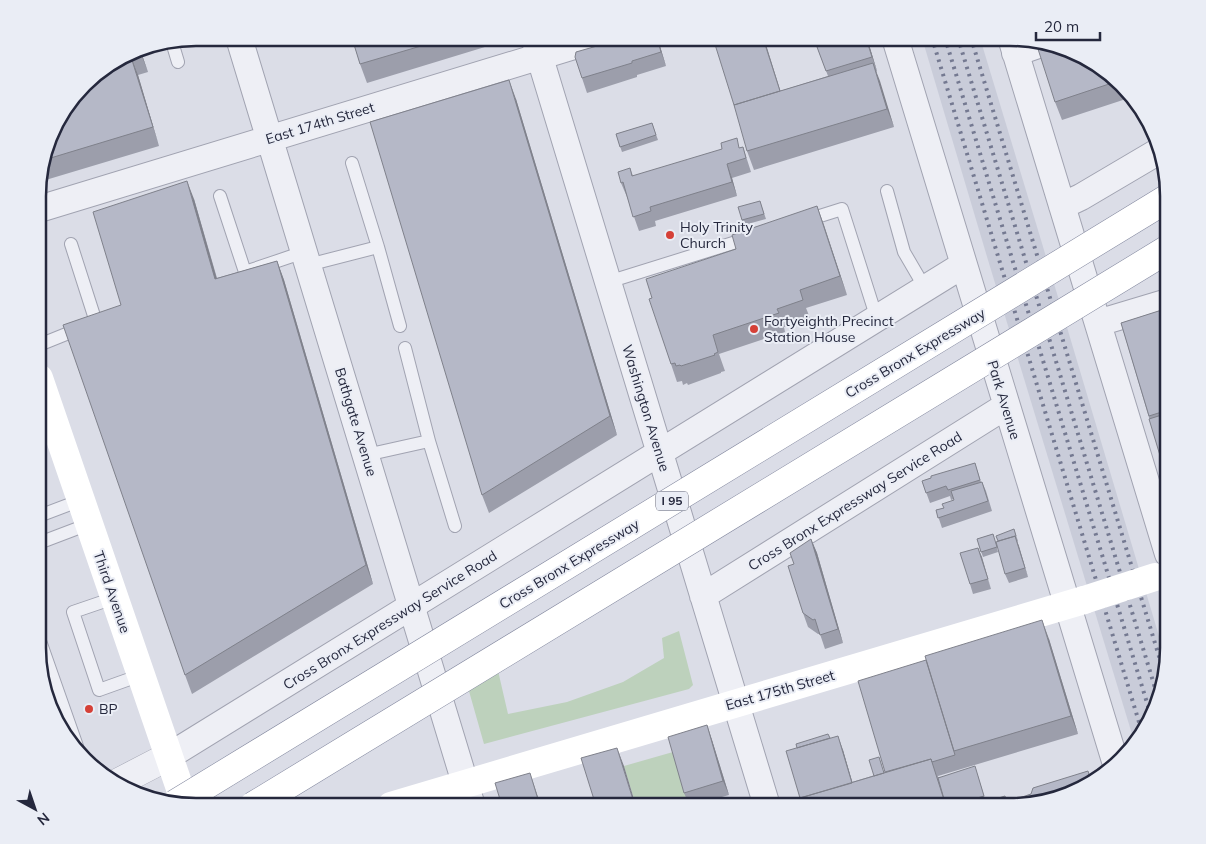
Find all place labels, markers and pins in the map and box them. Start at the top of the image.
place label: Holy Trinity Church [680,218,753,252]
marker: Holy Trinity Church [664,229,676,241]
place label: Fortyeighth Precinct Station House [764,312,894,346]
marker: Fortyeighth Precinct Station House [748,323,760,335]
place label: BP [99,700,118,718]
marker: BP [83,703,95,715]

